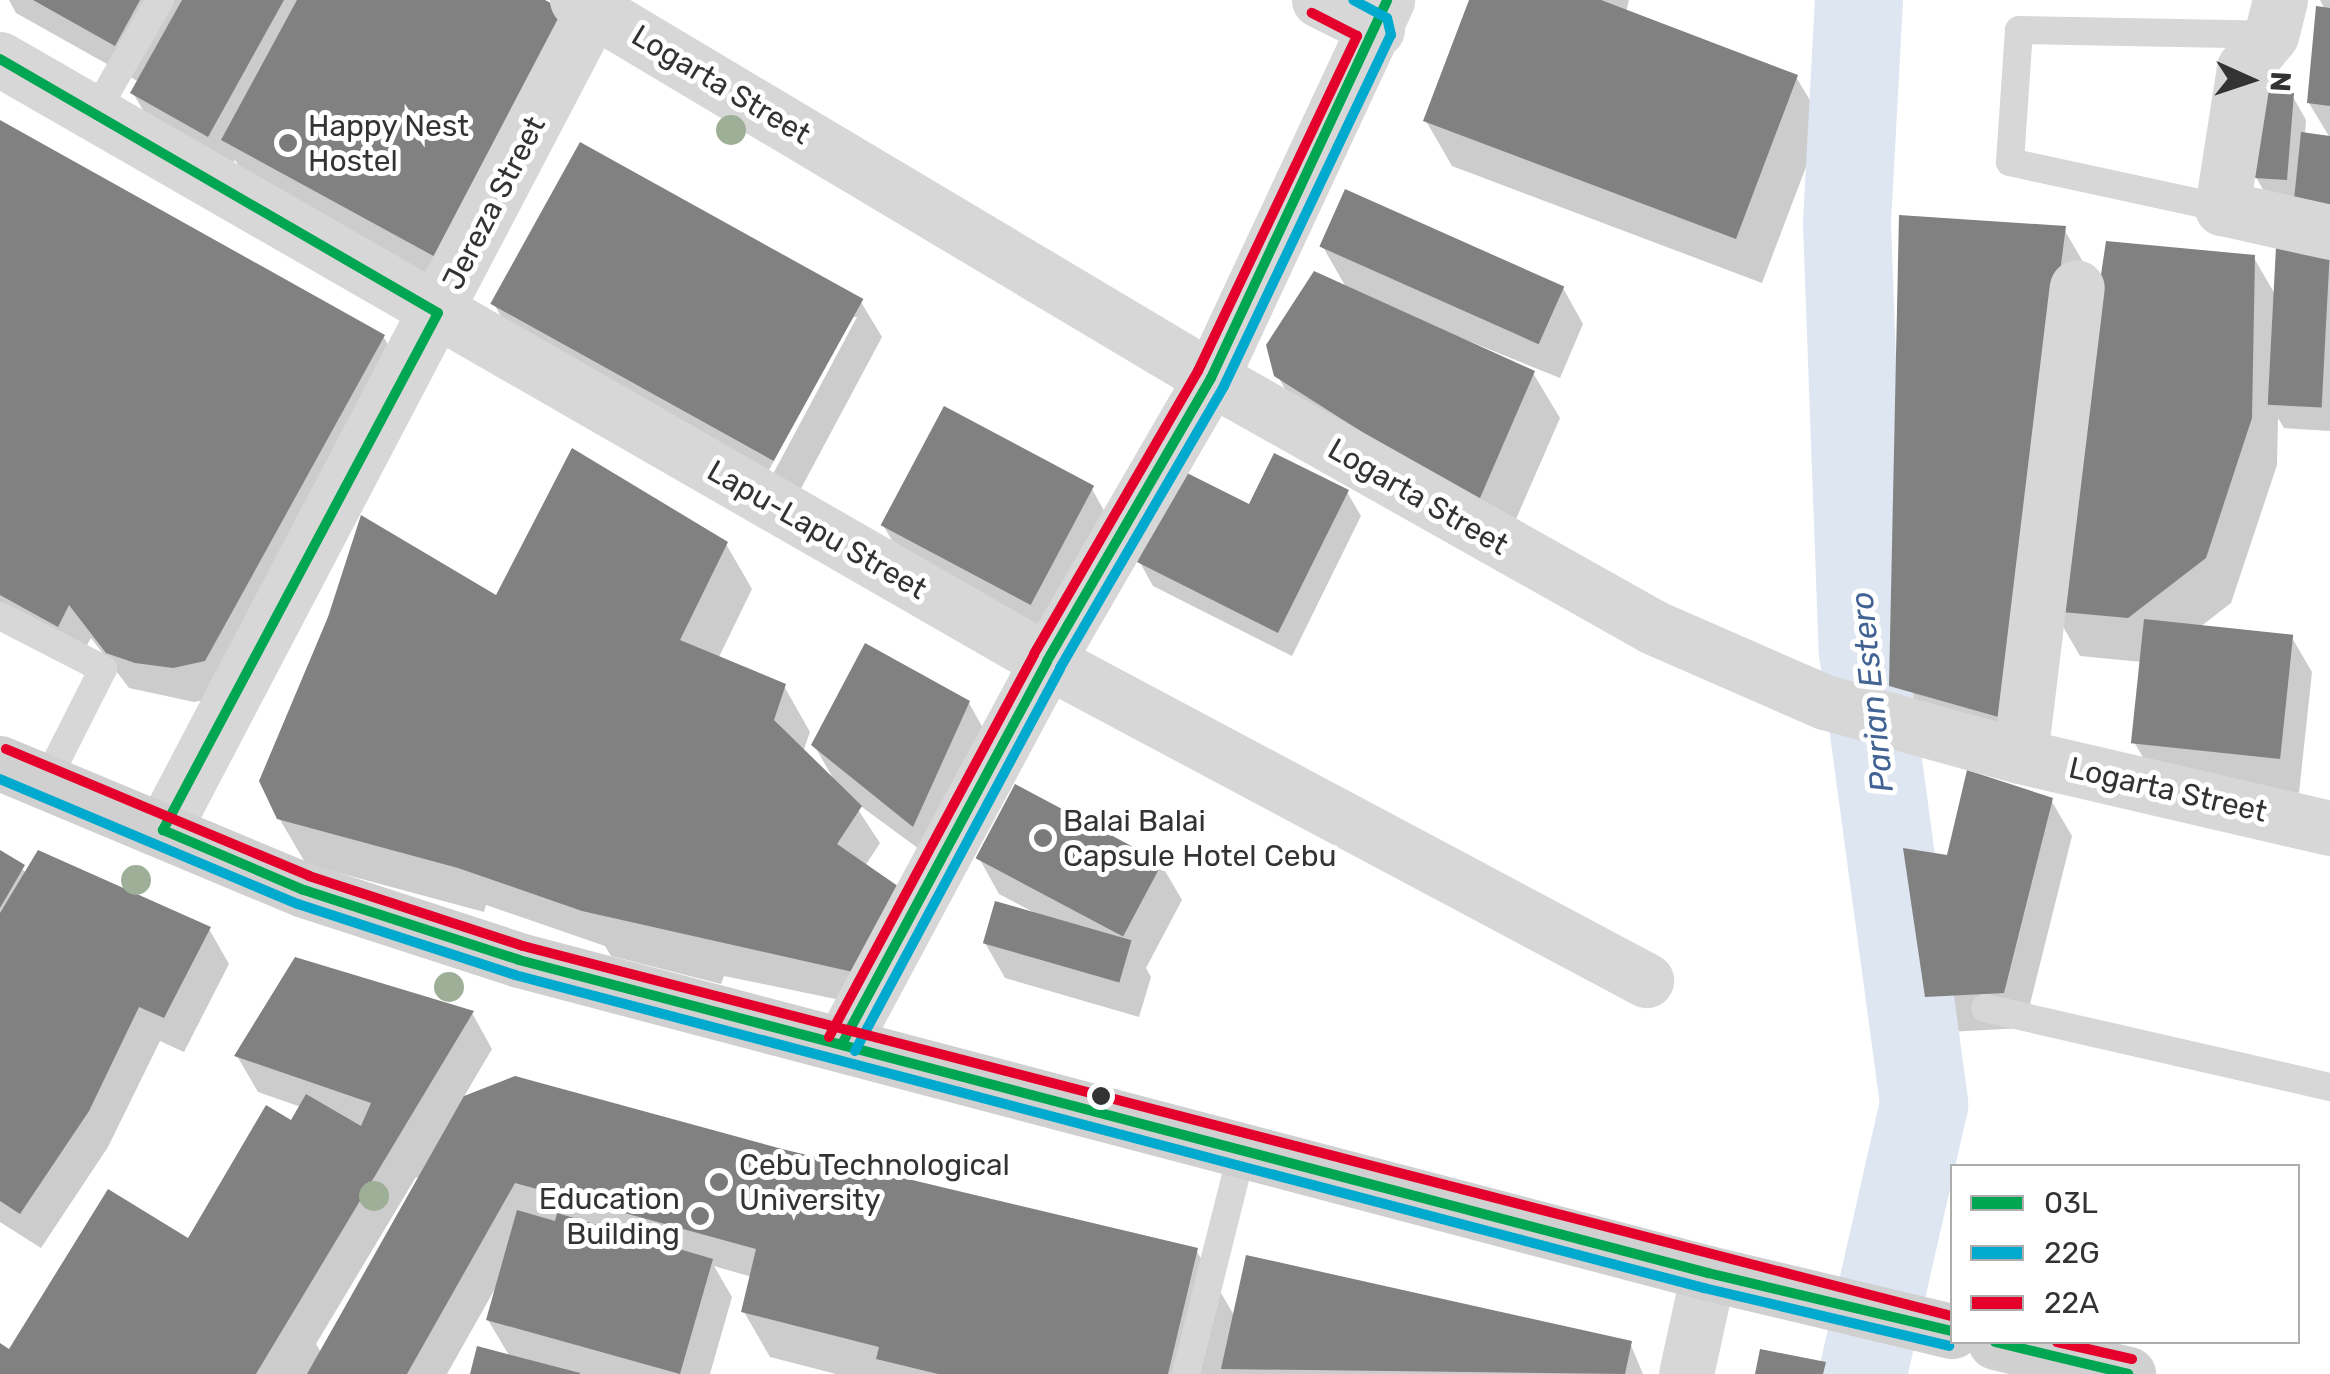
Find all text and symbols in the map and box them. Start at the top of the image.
street label: Logarta Street [625,18,817,152]
north arrow [2200,30,2300,130]
text: N [2263,71,2297,93]
place label: Happy Nest Hostel [308,108,470,178]
street label: Jereza Street [435,110,553,296]
marker: Happy Nest Hostel [277,132,299,154]
street label: Logarta Street [1322,431,1514,563]
street label: Lapu-Lapu Street [701,453,933,607]
water label: Parian Estero [1842,590,1902,794]
street label: Logarta Street [2066,750,2270,830]
place label: Balai Balai Capsule Hotel Cebu [1063,803,1337,874]
marker: Balai Balai Capsule Hotel Cebu [1032,827,1054,849]
unlabelled marker [1091,1086,1111,1106]
place label: Cebu Technological University [739,1147,1011,1218]
legend [1950,1164,2300,1344]
marker: Cebu Technological University [708,1171,730,1193]
place label: Education Building [539,1181,680,1252]
text: 03L [2044,1185,2098,1221]
marker: Education Building [689,1205,711,1227]
text: 22G [2044,1235,2100,1271]
text: 22A [2044,1285,2099,1321]

